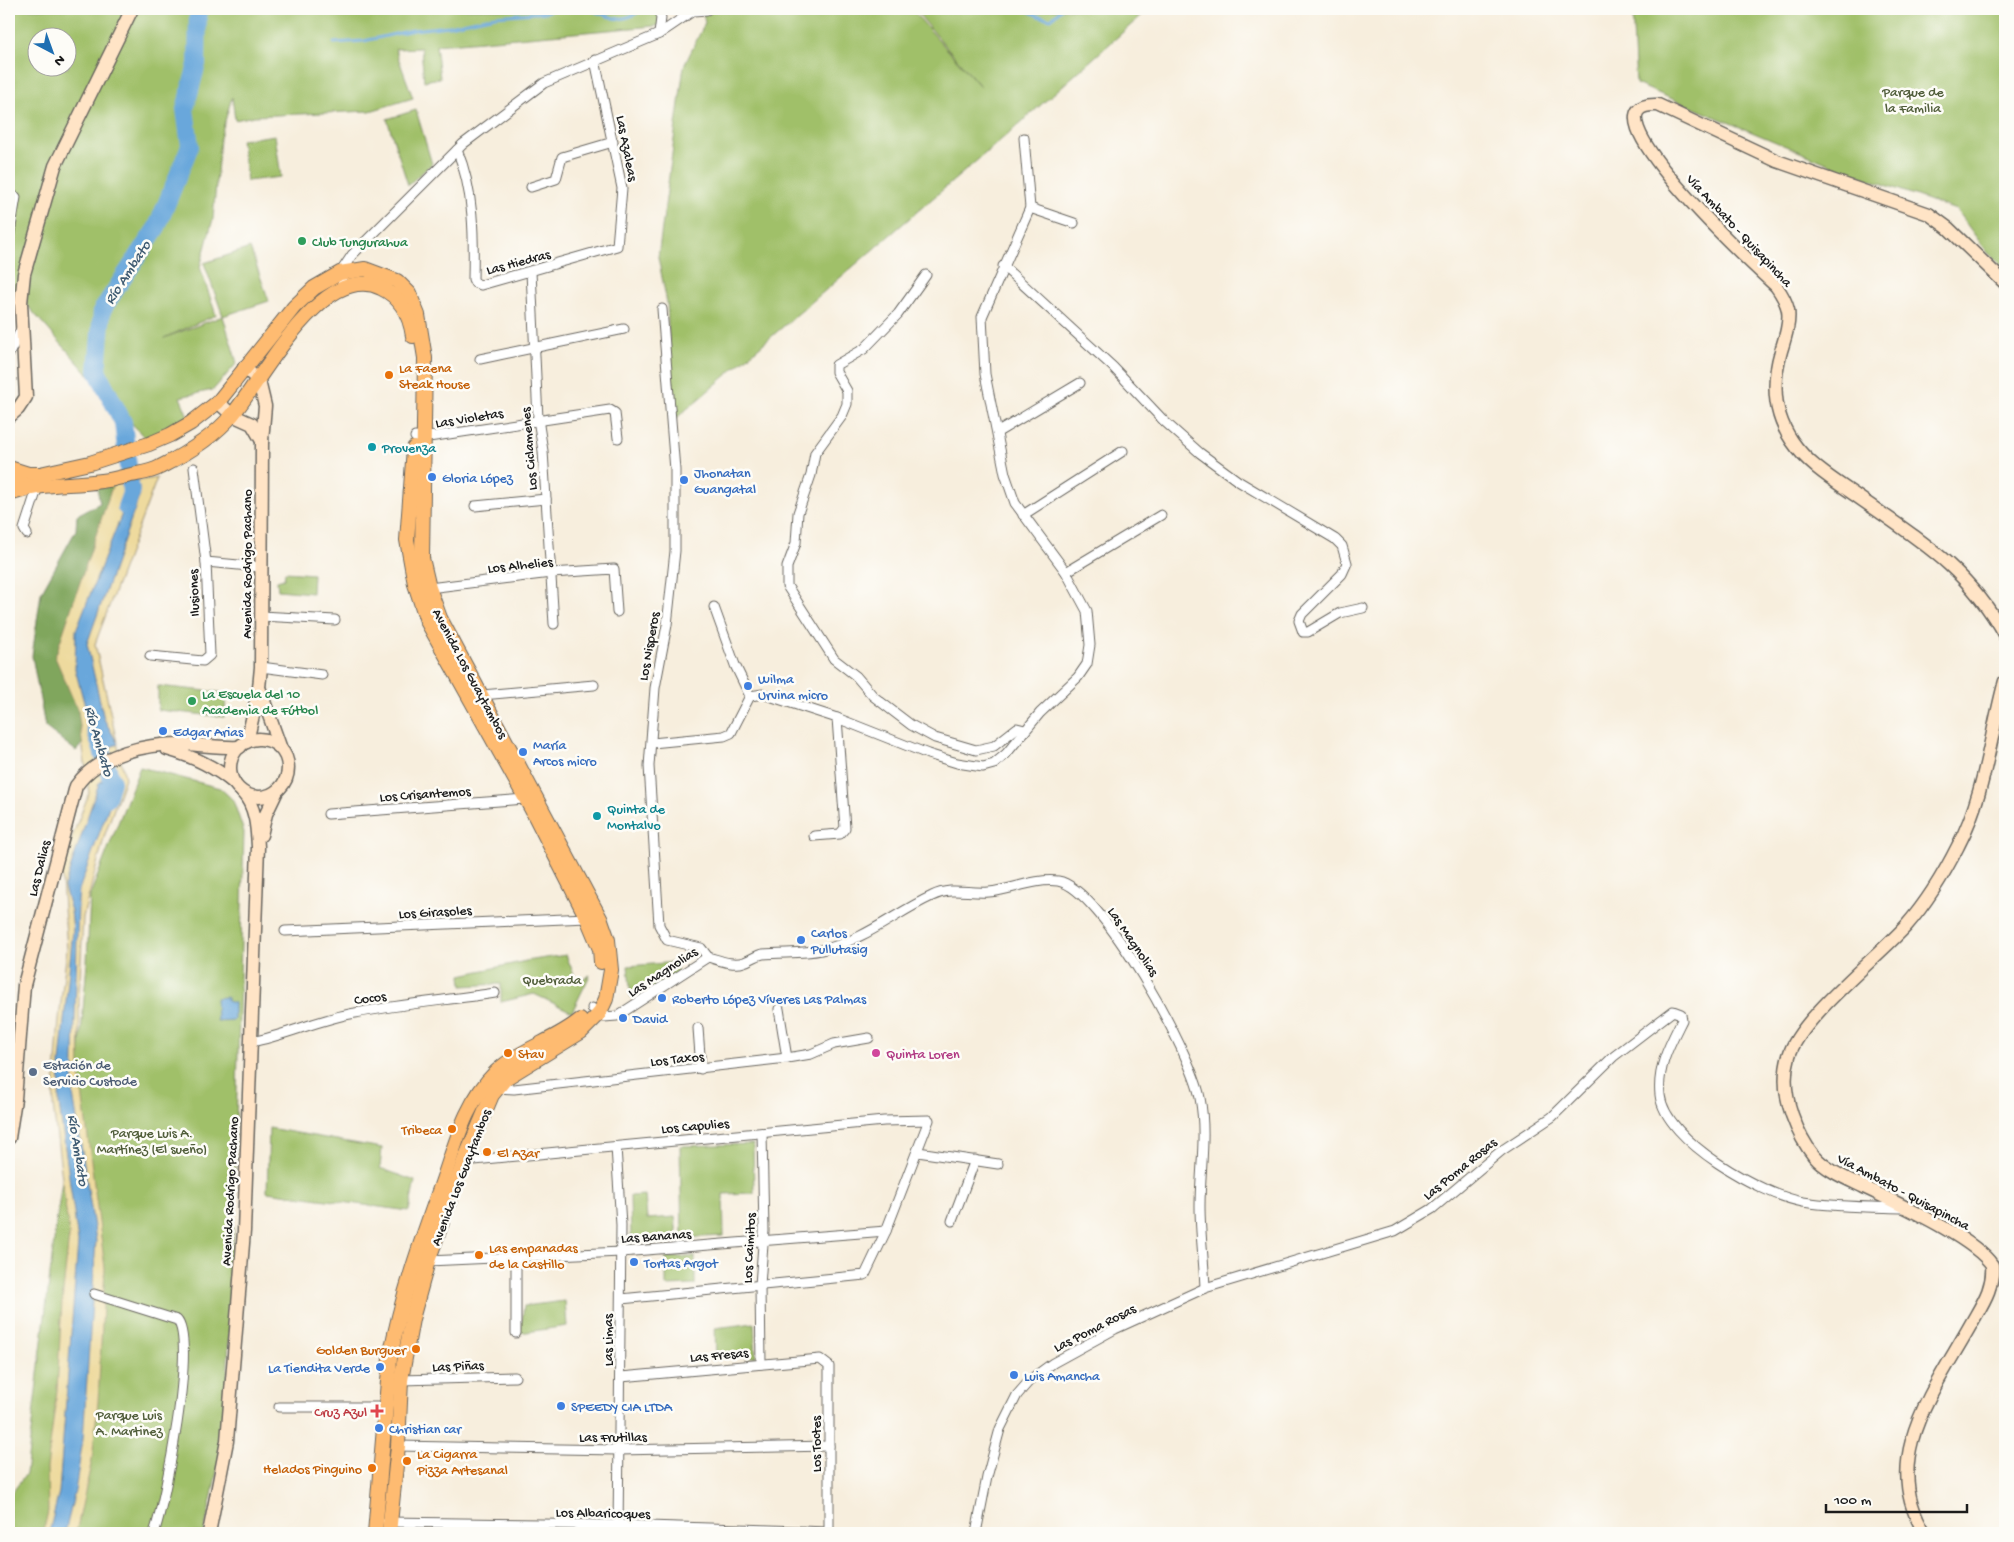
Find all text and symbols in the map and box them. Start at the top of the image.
north arrow [28,28,78,78]
text: N [50,51,68,69]
park label: Parque de la Familia [1881,85,1944,118]
street label: Las Azaleas [611,114,640,184]
street label: Vía Ambato - Quisapincha [1681,171,1796,292]
marker: Club Tungurahua [296,235,308,247]
place label: Club Tungurahua [312,235,409,252]
water label: Río Ambato [101,237,157,308]
street label: Las Hiedras [485,246,553,280]
place label: La Faena Steak House [399,361,471,394]
marker: La Faena Steak House [383,369,395,381]
street label: Las Violetas [434,406,505,433]
street label: Los Ciclamenes [518,406,543,491]
marker: Provenza [366,441,378,453]
place label: Provenza [381,441,437,458]
place label: Jhonatan Guangatal [694,466,756,499]
marker: Gloria López [426,471,438,483]
place label: Gloria López [442,471,514,488]
marker: Jhonatan Guangatal [678,474,690,486]
street label: Avenida Rodrigo Pachano [240,489,257,639]
street label: Los Alhelies [487,555,555,578]
street label: Ilusiones [186,568,205,617]
street label: Avenida Los Guaytambos [427,606,511,743]
street label: Los Nisperos [636,610,665,682]
place label: Wilma Urvina micro [758,672,828,705]
marker: Wilma Urvina micro [742,680,754,692]
place label: La Escuela del 10 Academia de Fútbol [202,687,318,720]
marker: La Escuela del 10 Academia de Fútbol [186,695,198,707]
water label: Río Ambato [79,704,117,780]
marker: Edgar Arias [157,725,169,737]
place label: Edgar Arias [173,725,244,742]
place label: María Arcos micro [533,738,597,771]
marker: María Arcos micro [517,746,529,758]
street label: Los Crisantemos [379,784,472,807]
place label: Quinta de Montalvo [607,802,666,835]
marker: Quinta de Montalvo [591,810,603,822]
street label: Las Dalias [25,838,56,898]
street label: Los Girasoles [398,903,473,924]
street label: Las Magnolias [1103,905,1162,981]
place label: Carlos Pullutasig [810,926,868,959]
marker: Carlos Pullutasig [795,934,807,946]
street label: Las Magnolias [625,944,702,1002]
park label: Quebrada [522,973,583,990]
street label: Cocos [353,989,388,1010]
marker: Roberto López Víveres Las Palmas [656,992,668,1004]
place label: Roberto López Víveres Las Palmas [672,992,867,1009]
marker: David [617,1012,629,1024]
place label: David [632,1012,669,1029]
marker: Stav [502,1047,514,1059]
place label: Stav [518,1047,544,1064]
marker: Quinta Loren [870,1047,882,1059]
place label: Quinta Loren [886,1047,960,1064]
street label: Los Taxos [650,1049,706,1072]
place label: Estación de Servicio Custode [43,1058,138,1091]
marker: Estación de Servicio Custode [27,1066,39,1078]
street label: Avenida Los Guaytambos [428,1106,497,1249]
water label: Río Ambato [62,1113,92,1189]
street label: Avenida Rodrigo Pachano [219,1116,244,1266]
street label: Los Capulies [661,1116,731,1139]
place label: Tribeca [400,1123,443,1140]
marker: Tribeca [446,1123,458,1135]
park label: Parque Luis A. Martínez (El sueño) [97,1126,207,1159]
street label: Las Poma Rosas [1420,1134,1502,1205]
marker: El Azar [481,1146,493,1158]
place label: El Azar [497,1146,540,1163]
street label: Vía Ambato - Quisapincha [1833,1151,1973,1236]
street label: Los Caimitos [740,1212,761,1284]
street label: Las Bananas [621,1227,693,1248]
place label: Las empanadas de la Castillo [489,1241,579,1274]
marker: Las empanadas de la Castillo [473,1249,485,1261]
marker: Tortas Argot [628,1256,640,1268]
place label: Tortas Argot [643,1256,719,1273]
street label: Las Poma Rosas [1051,1301,1140,1357]
street label: Las Limas [601,1313,618,1366]
place label: Golden Burguer [316,1343,407,1360]
marker: Golden Burguer [410,1343,422,1355]
street label: Las Fresas [689,1345,750,1368]
street label: Las Piñas [432,1358,485,1377]
place label: La Tiendita Verde [268,1361,371,1378]
marker: La Tiendita Verde [374,1361,386,1373]
marker: Luis Amancha [1008,1369,1020,1381]
place label: Luis Amancha [1024,1369,1101,1386]
marker: SPEEDY CIA LTDA [555,1400,567,1412]
place label: SPEEDY CIA LTDA [571,1400,673,1417]
place label: Cruz Azul [314,1405,367,1422]
marker: Cruz Azul [371,1405,383,1417]
park label: Parque Luis A. Martinez [95,1408,163,1441]
street label: Los Toctes [809,1415,826,1472]
marker: Christian car [373,1422,385,1434]
place label: Christian car [389,1422,462,1439]
street label: Las Frutillas [579,1430,648,1447]
place label: La Cigarra Pizza Artesanal [416,1447,508,1480]
marker: La Cigarra Pizza Artesanal [401,1455,413,1467]
place label: Helados Pinguino [263,1462,362,1479]
marker: Helados Pinguino [366,1462,378,1474]
scale bar [1826,1482,1968,1514]
text: 100 m [1833,1492,1872,1510]
street label: Los Albaricoques [555,1505,651,1524]

